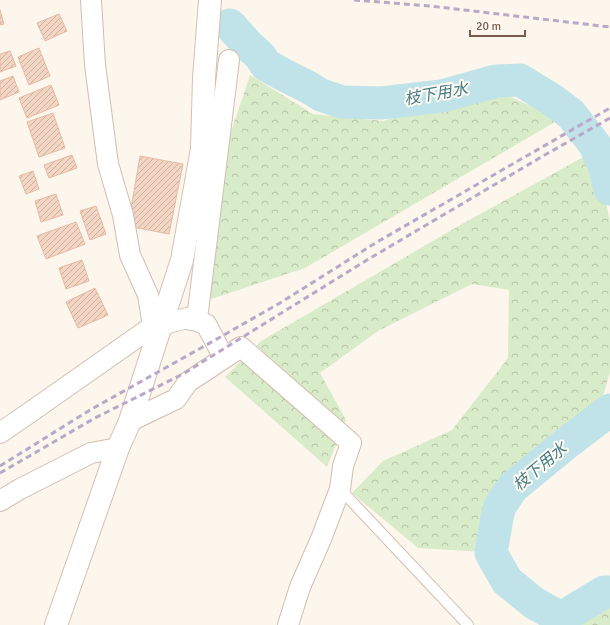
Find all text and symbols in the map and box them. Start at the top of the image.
scale bar [470,12,525,38]
text: 20 m [476,19,501,34]
water label: 枝下用水 [403,78,471,109]
water label: 枝下用水 [509,437,572,495]

